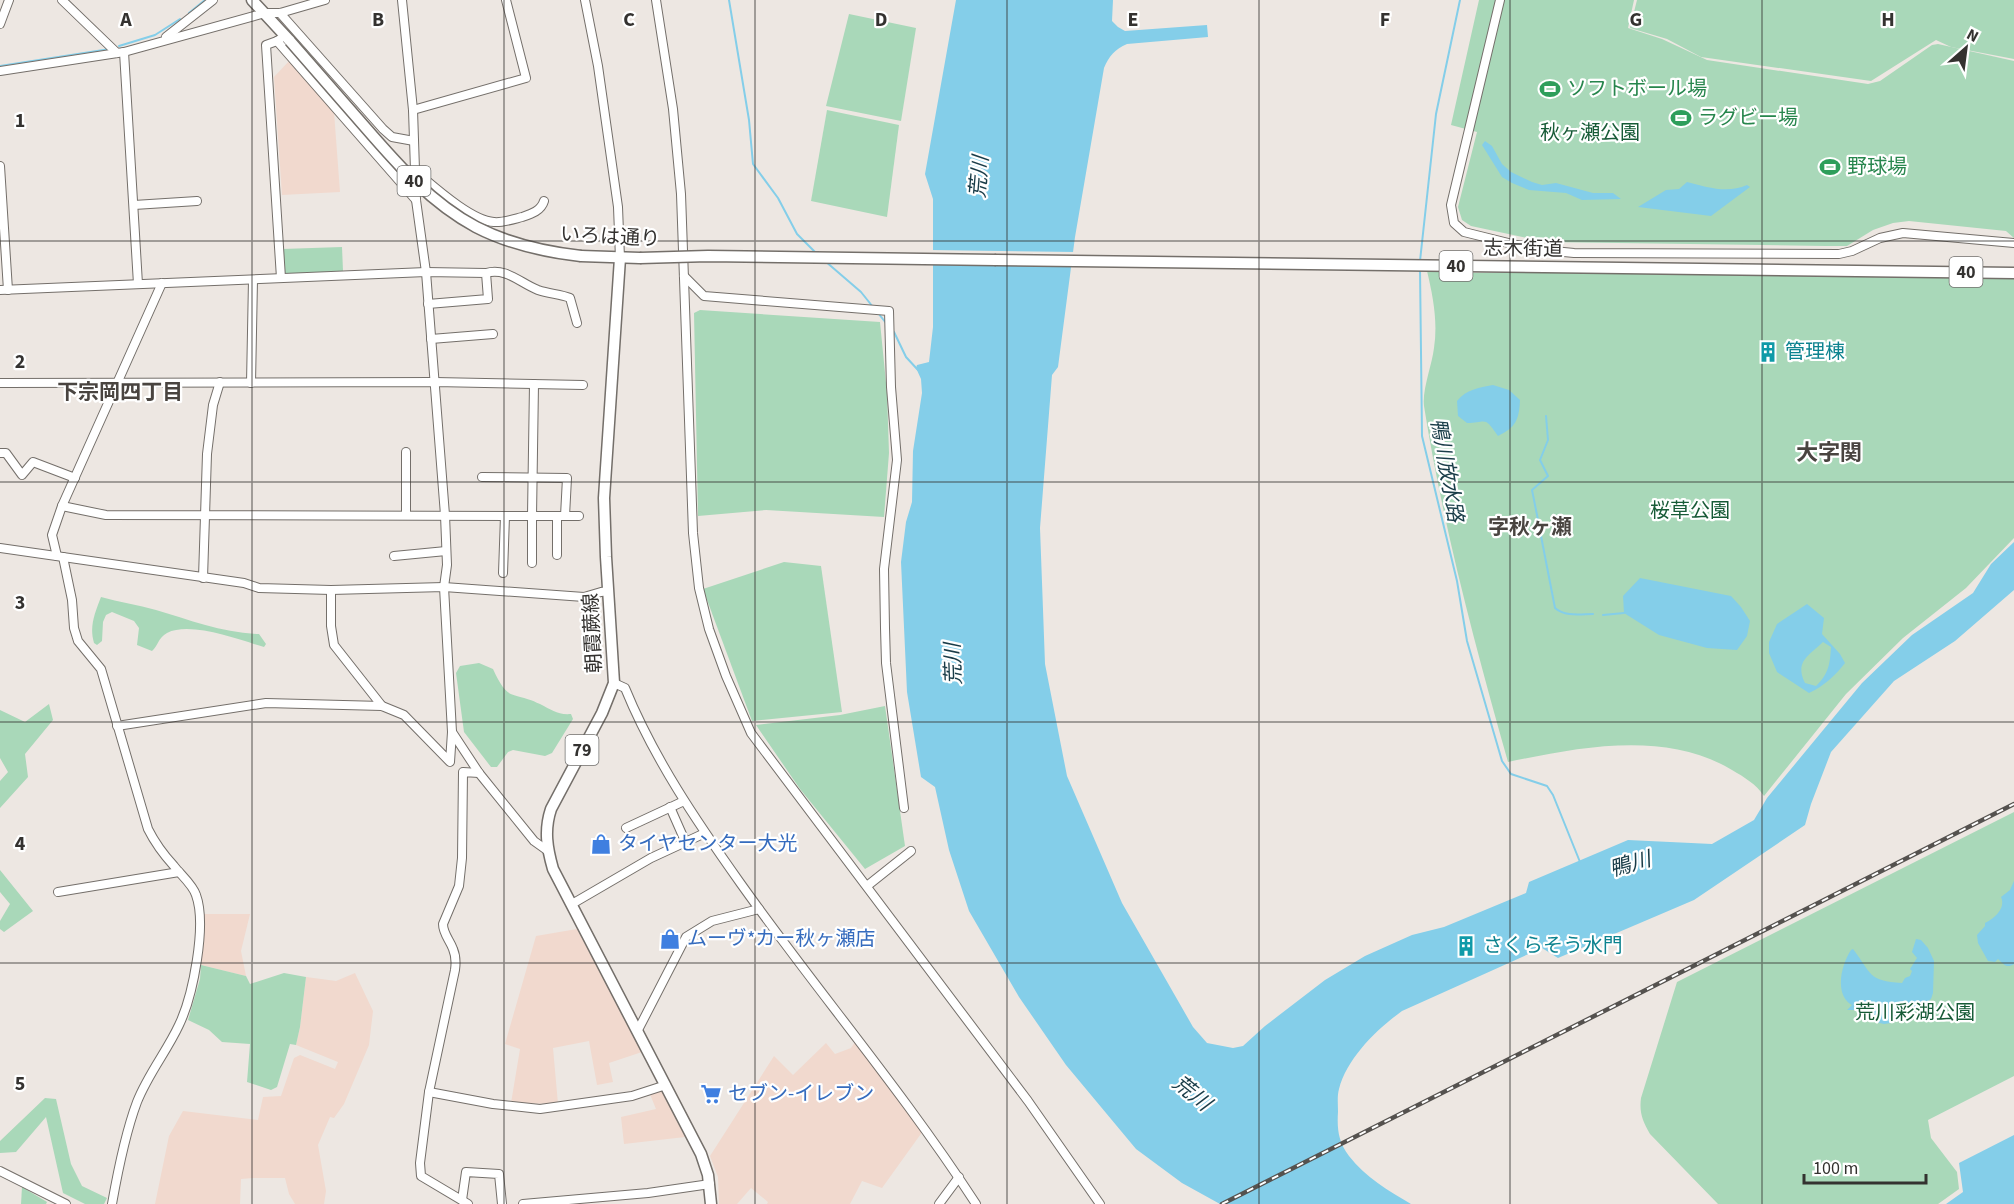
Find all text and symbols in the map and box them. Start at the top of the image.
text: A [119,6,132,34]
text: B [372,6,384,34]
text: C [623,6,635,34]
text: D [875,6,887,34]
text: E [1128,6,1138,34]
text: F [1380,6,1390,34]
text: G [1630,6,1642,34]
text: H [1881,6,1895,34]
north arrow [1936,18,1996,78]
text: N [1963,23,1982,48]
place label: ソフトボール場 [1567,75,1707,103]
sports icon: ソフトボール場 [1538,77,1562,101]
place label: ラグビー場 [1698,104,1798,132]
sports icon: ラグビー場 [1669,106,1693,130]
text: 1 [15,107,25,135]
park label: 秋ヶ瀬公園 [1540,119,1640,147]
water label: 荒川 [962,153,996,199]
place label: 野球場 [1847,153,1907,181]
sports icon: 野球場 [1818,155,1842,179]
road number: 40 [398,166,430,196]
street label: いろは通り [559,220,661,254]
street label: 志木街道 [1483,234,1563,264]
road number: 40 [1440,251,1472,281]
road number: 40 [1950,257,1982,287]
place label: 管理棟 [1785,338,1845,366]
building icon: 管理棟 [1756,340,1780,364]
text: 2 [15,348,25,376]
district label: 下宗岡四丁目 [57,377,183,407]
water label: 鴨川放水路 [1423,416,1471,526]
district label: 大字関 [1796,437,1862,469]
park label: 桜草公園 [1650,497,1730,525]
district label: 字秋ヶ瀬 [1488,512,1572,542]
text: 3 [15,589,25,617]
street label: 朝霞蕨線 [577,592,609,674]
water label: 荒川 [937,640,969,686]
road number: 79 [566,735,598,765]
text: 4 [15,830,26,858]
place label: タイヤセンター大光 [618,830,797,858]
shop icon: タイヤセンター大光 [589,832,613,856]
water label: 鴨川 [1606,843,1656,884]
place label: ムーヴ*カー秋ヶ瀬店 [687,925,875,953]
shop icon: ムーヴ*カー秋ヶ瀬店 [658,927,682,951]
place label: さくらそう水門 [1483,932,1623,960]
building icon: さくらそう水門 [1454,934,1478,958]
park label: 荒川彩湖公園 [1855,999,1975,1027]
water label: 荒川 [1166,1068,1219,1119]
text: 5 [15,1070,25,1098]
place label: セブン-イレブン [728,1080,874,1108]
supermarket icon: セブン-イレブン [699,1082,723,1106]
scale bar [1804,1147,1926,1185]
text: 100 m [1813,1156,1858,1181]

